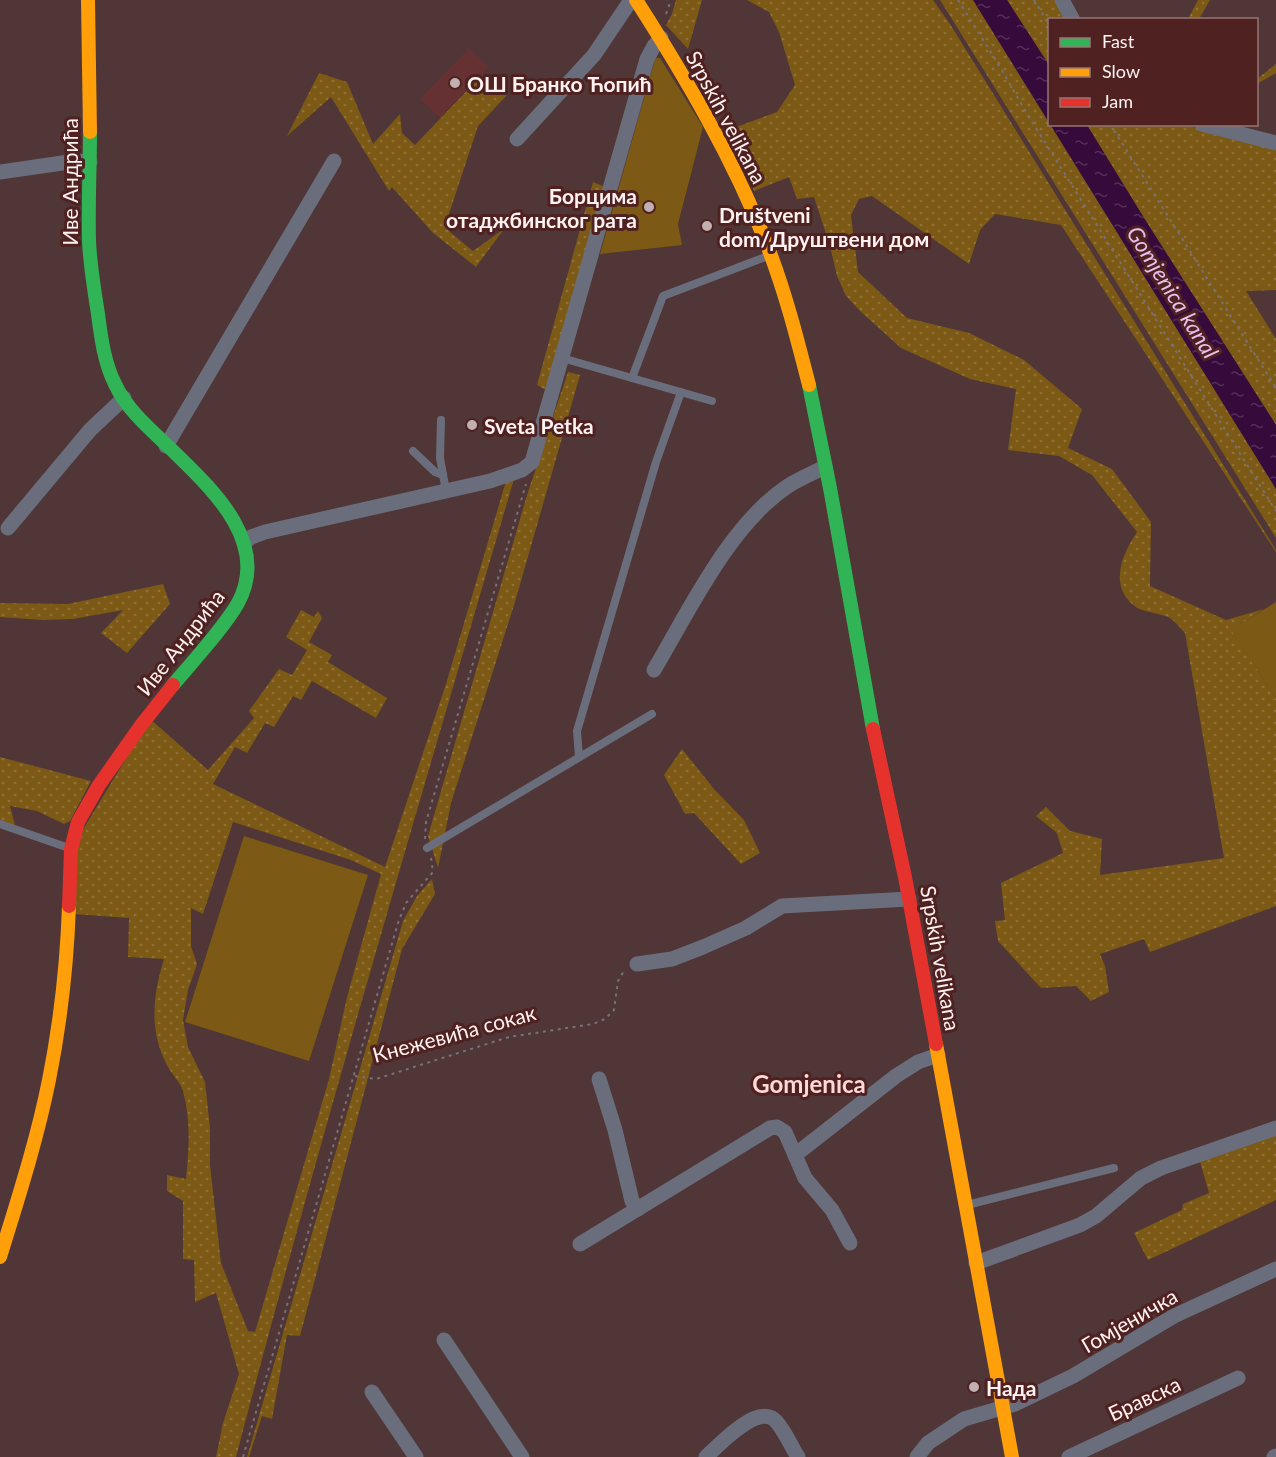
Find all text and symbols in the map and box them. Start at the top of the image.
legend [1048,18,1258,126]
text: Fast [1102,30,1135,52]
street label: Srpskih velikana [681,46,773,188]
text: Slow [1102,60,1140,82]
place label: ОШ Бранко Ћопић [467,71,652,96]
marker: ОШ Бранко Ћопић [448,76,462,90]
text: Jam [1102,90,1133,112]
street label: Иве Андрића [57,118,82,246]
place label: Борцима отаджбинског рата [446,183,637,232]
marker: Борцима отаджбинског рата [642,200,656,214]
place label: Društveni dom/Друштвени дом [719,202,929,251]
marker: Društveni dom/Друштвени дом [700,219,714,233]
water label: Gomjenica kanal [1122,221,1225,363]
place label: Sveta Petka [484,413,594,438]
marker: Sveta Petka [465,418,479,432]
street label: Иве Андрића [131,584,229,700]
street label: Srpskih velikana [916,884,966,1032]
street label: Кнежевића сокак [370,999,538,1067]
district label: Gomjenica [752,1069,866,1098]
street label: Гомјеничка [1077,1283,1181,1357]
street label: Бравска [1104,1370,1184,1426]
place label: Нада [986,1375,1037,1400]
marker: Нада [967,1380,981,1394]

